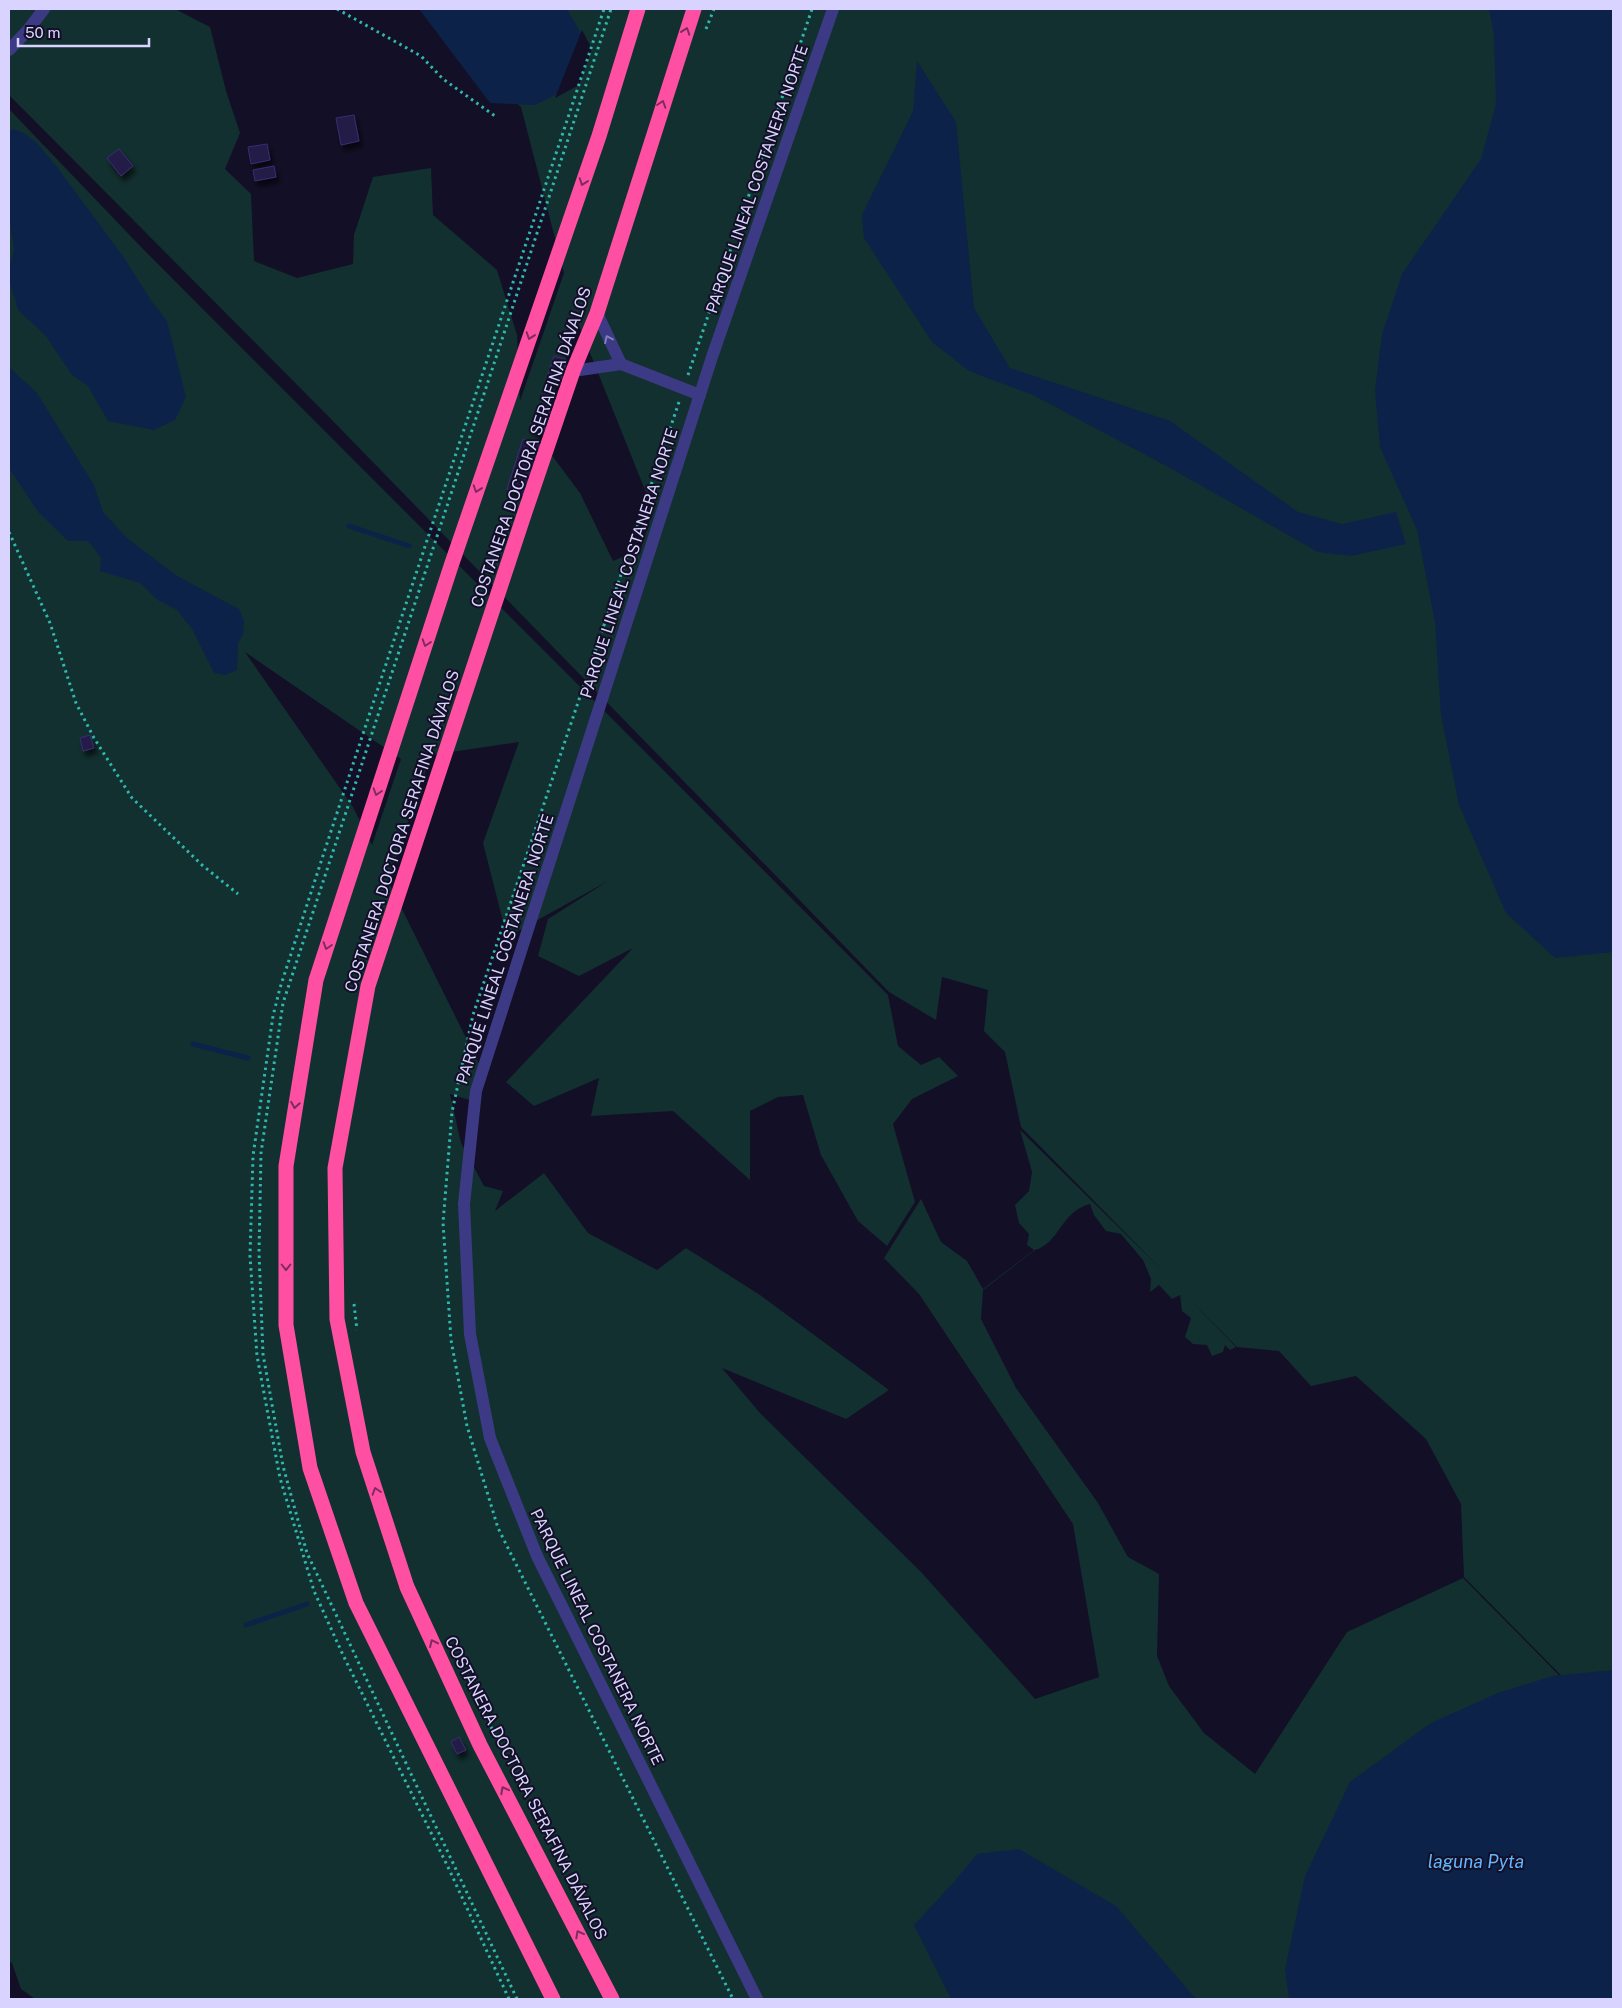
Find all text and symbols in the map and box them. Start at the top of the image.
scale bar [18,15,149,47]
text: 50 m [25,24,60,41]
one-way arrow [680,28,690,36]
street label: PARQUE LINEAL COSTANERA NORTE [702,42,812,316]
one-way arrow [657,101,667,109]
one-way arrow [579,177,589,186]
street label: COSTANERA DOCTORA SERAFINA DÁVALOS [466,284,595,610]
one-way arrow [526,331,536,339]
one-way arrow [604,335,614,344]
street label: PARQUE LINEAL COSTANERA NORTE [576,426,682,700]
one-way arrow [473,485,483,493]
one-way arrow [422,639,432,647]
street label: COSTANERA DOCTORA SERAFINA DÁVALOS [340,667,463,995]
one-way arrow [373,787,383,795]
street label: PARQUE LINEAL COSTANERA NORTE [452,812,558,1086]
one-way arrow [322,941,332,950]
one-way arrow [291,1101,301,1110]
one-way arrow [281,1264,291,1271]
one-way arrow [372,1488,382,1496]
street label: PARQUE LINEAL COSTANERA NORTE [526,1506,668,1768]
street label: COSTANERA DOCTORA SERAFINA DÁVALOS [441,1633,612,1943]
one-way arrow [429,1639,439,1648]
one-way arrow [500,1786,510,1795]
water label: laguna Pyta [1428,1851,1524,1872]
one-way arrow [575,1930,585,1939]

